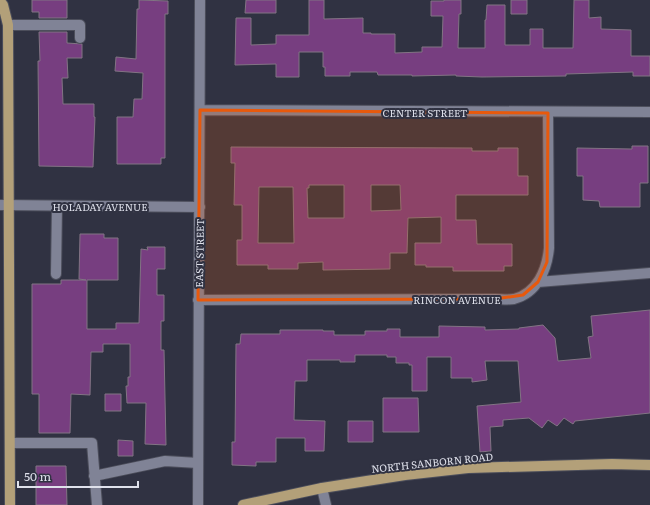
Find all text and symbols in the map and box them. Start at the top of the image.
street label: CENTER STREET [383,105,467,120]
street label: HOLADAY AVENUE [52,199,148,214]
street label: EAST STREET [191,218,207,288]
street label: RINCON AVENUE [413,292,501,307]
street label: NORTH SANBORN ROAD [370,448,494,476]
scale bar [18,463,138,489]
text: 50 m [24,467,51,485]

